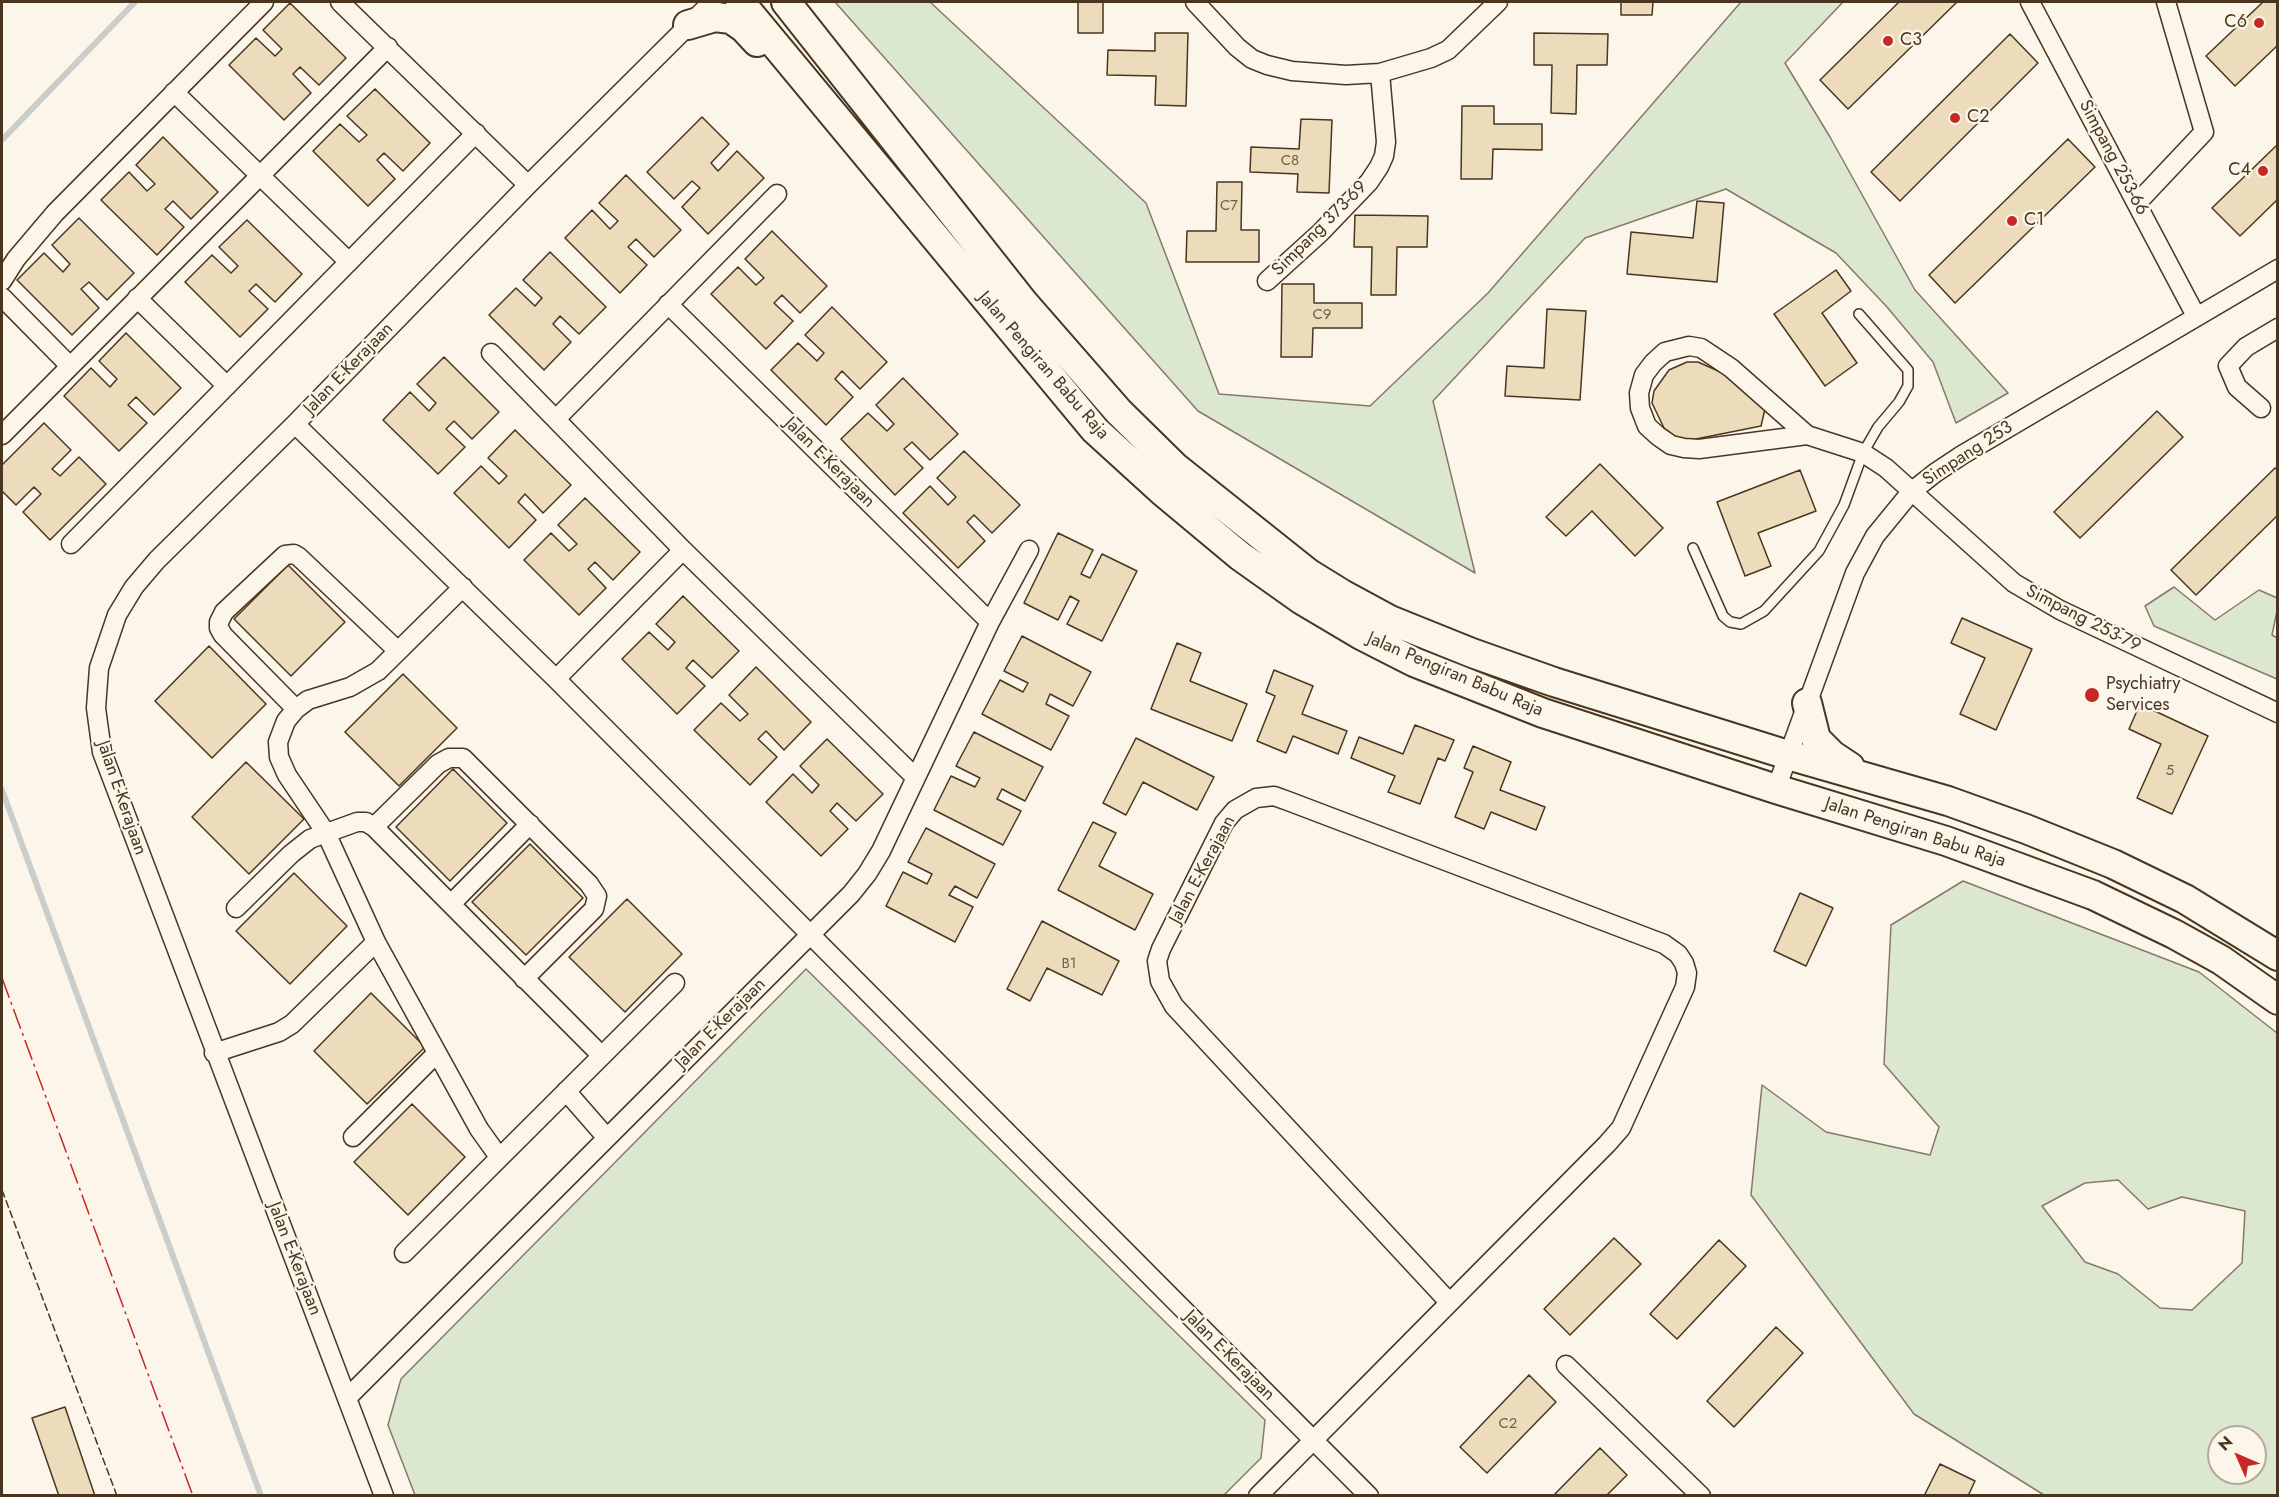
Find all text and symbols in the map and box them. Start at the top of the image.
place label: C6 [2224,12,2247,34]
marker: C6 [2252,16,2266,30]
place label: C3 [1900,30,1922,52]
marker: C3 [1881,34,1895,48]
street label: Simpang 253-66 [2074,97,2152,219]
place label: C2 [1967,107,1990,129]
marker: C2 [1948,111,1962,125]
house number: C8 [1281,152,1299,170]
place label: C4 [2228,160,2251,182]
marker: C4 [2256,164,2270,178]
street label: Simpang 373-69 [1268,177,1372,281]
house number: C7 [1220,197,1238,215]
place label: C1 [2024,210,2044,232]
marker: C1 [2005,214,2019,228]
street label: Jalan Pengiran Babu Raja [973,288,1113,444]
house number: C9 [1313,306,1331,324]
street label: Jalan E-Kerajaan [300,319,398,419]
street label: Jalan E-Kerajaan [779,413,879,513]
street label: Simpang 253 [1919,417,2017,491]
street label: Simpang 253-79 [2022,581,2144,657]
street label: Jalan Pengiran Babu Raja [1364,628,1546,722]
place label: Psychiatry Services [2106,674,2180,716]
marker: Psychiatry Services [2083,686,2101,704]
street label: Jalan E-Kerajaan [91,738,151,858]
house number: 5 [2166,762,2174,780]
street label: Jalan Pengiran Babu Raja [1822,794,2008,872]
street label: Jalan E-Kerajaan [1165,812,1241,928]
house number: B1 [1061,955,1077,973]
street label: Jalan E-Kerajaan [671,974,771,1074]
street label: Jalan E-Kerajaan [263,1199,325,1319]
street label: Jalan E-Kerajaan [1179,1306,1279,1406]
house number: C2 [1499,1415,1517,1433]
north arrow [2207,1425,2267,1485]
text: N [2213,1431,2238,1456]

